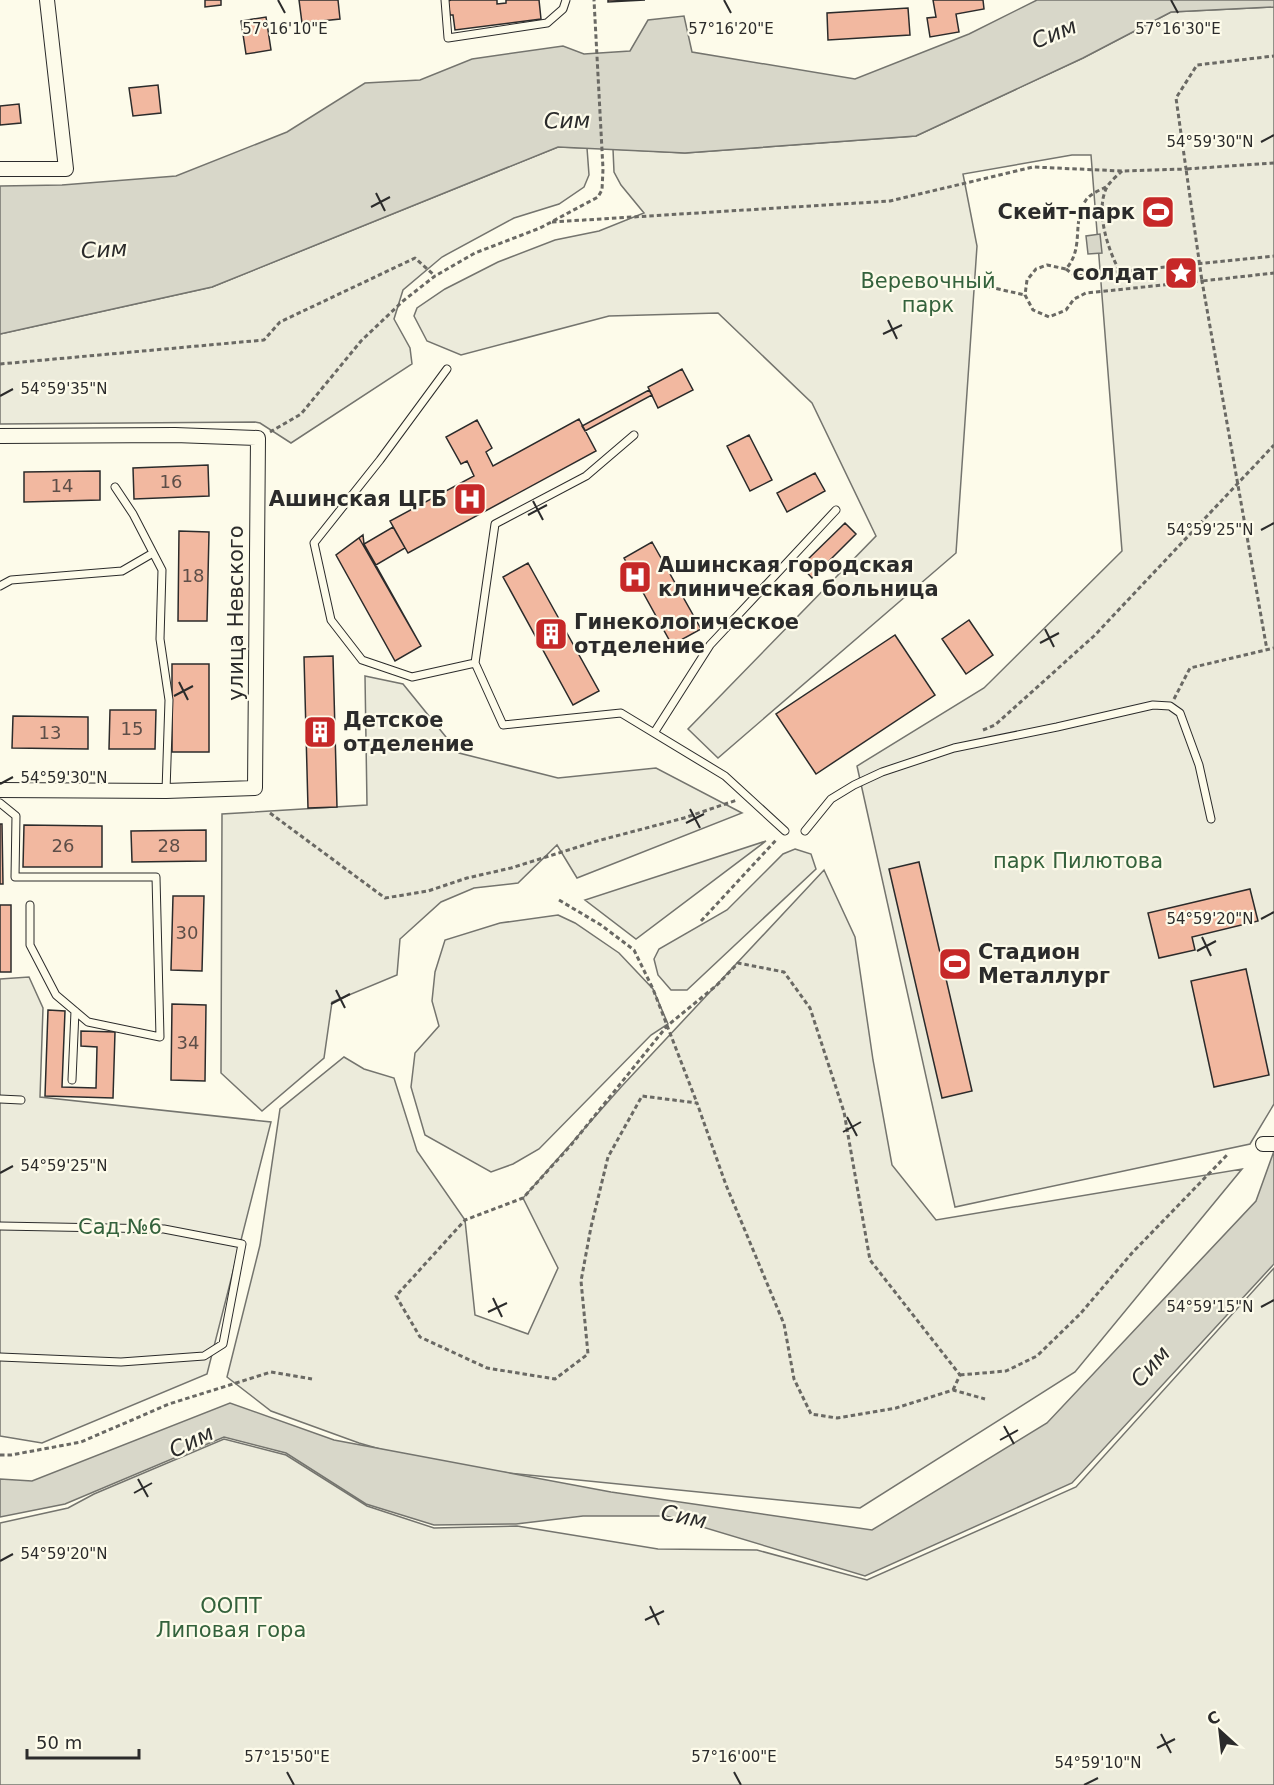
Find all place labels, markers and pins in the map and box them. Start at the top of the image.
sports icon: Скейт-парк [1140,194,1176,230]
place label: Скейт-парк [998,200,1135,224]
place icon: солдат [1163,255,1199,291]
place label: солдат [1072,261,1159,285]
hospital icon: Ашинская ЦГБ [452,481,488,517]
place label: Ашинская ЦГБ [269,487,447,511]
place label: Ашинская городская клиническая больница [658,553,939,601]
hospital icon: Ашинская городская клиническая больница [617,559,653,595]
place label: Гинекологическое отделение [574,610,799,658]
building icon: Гинекологическое отделение [533,616,569,652]
place label: Детское отделение [343,708,474,756]
building icon: Детское отделение [302,714,338,750]
place label: Стадион Металлург [978,940,1110,988]
sports icon: Стадион Металлург [937,946,973,982]

